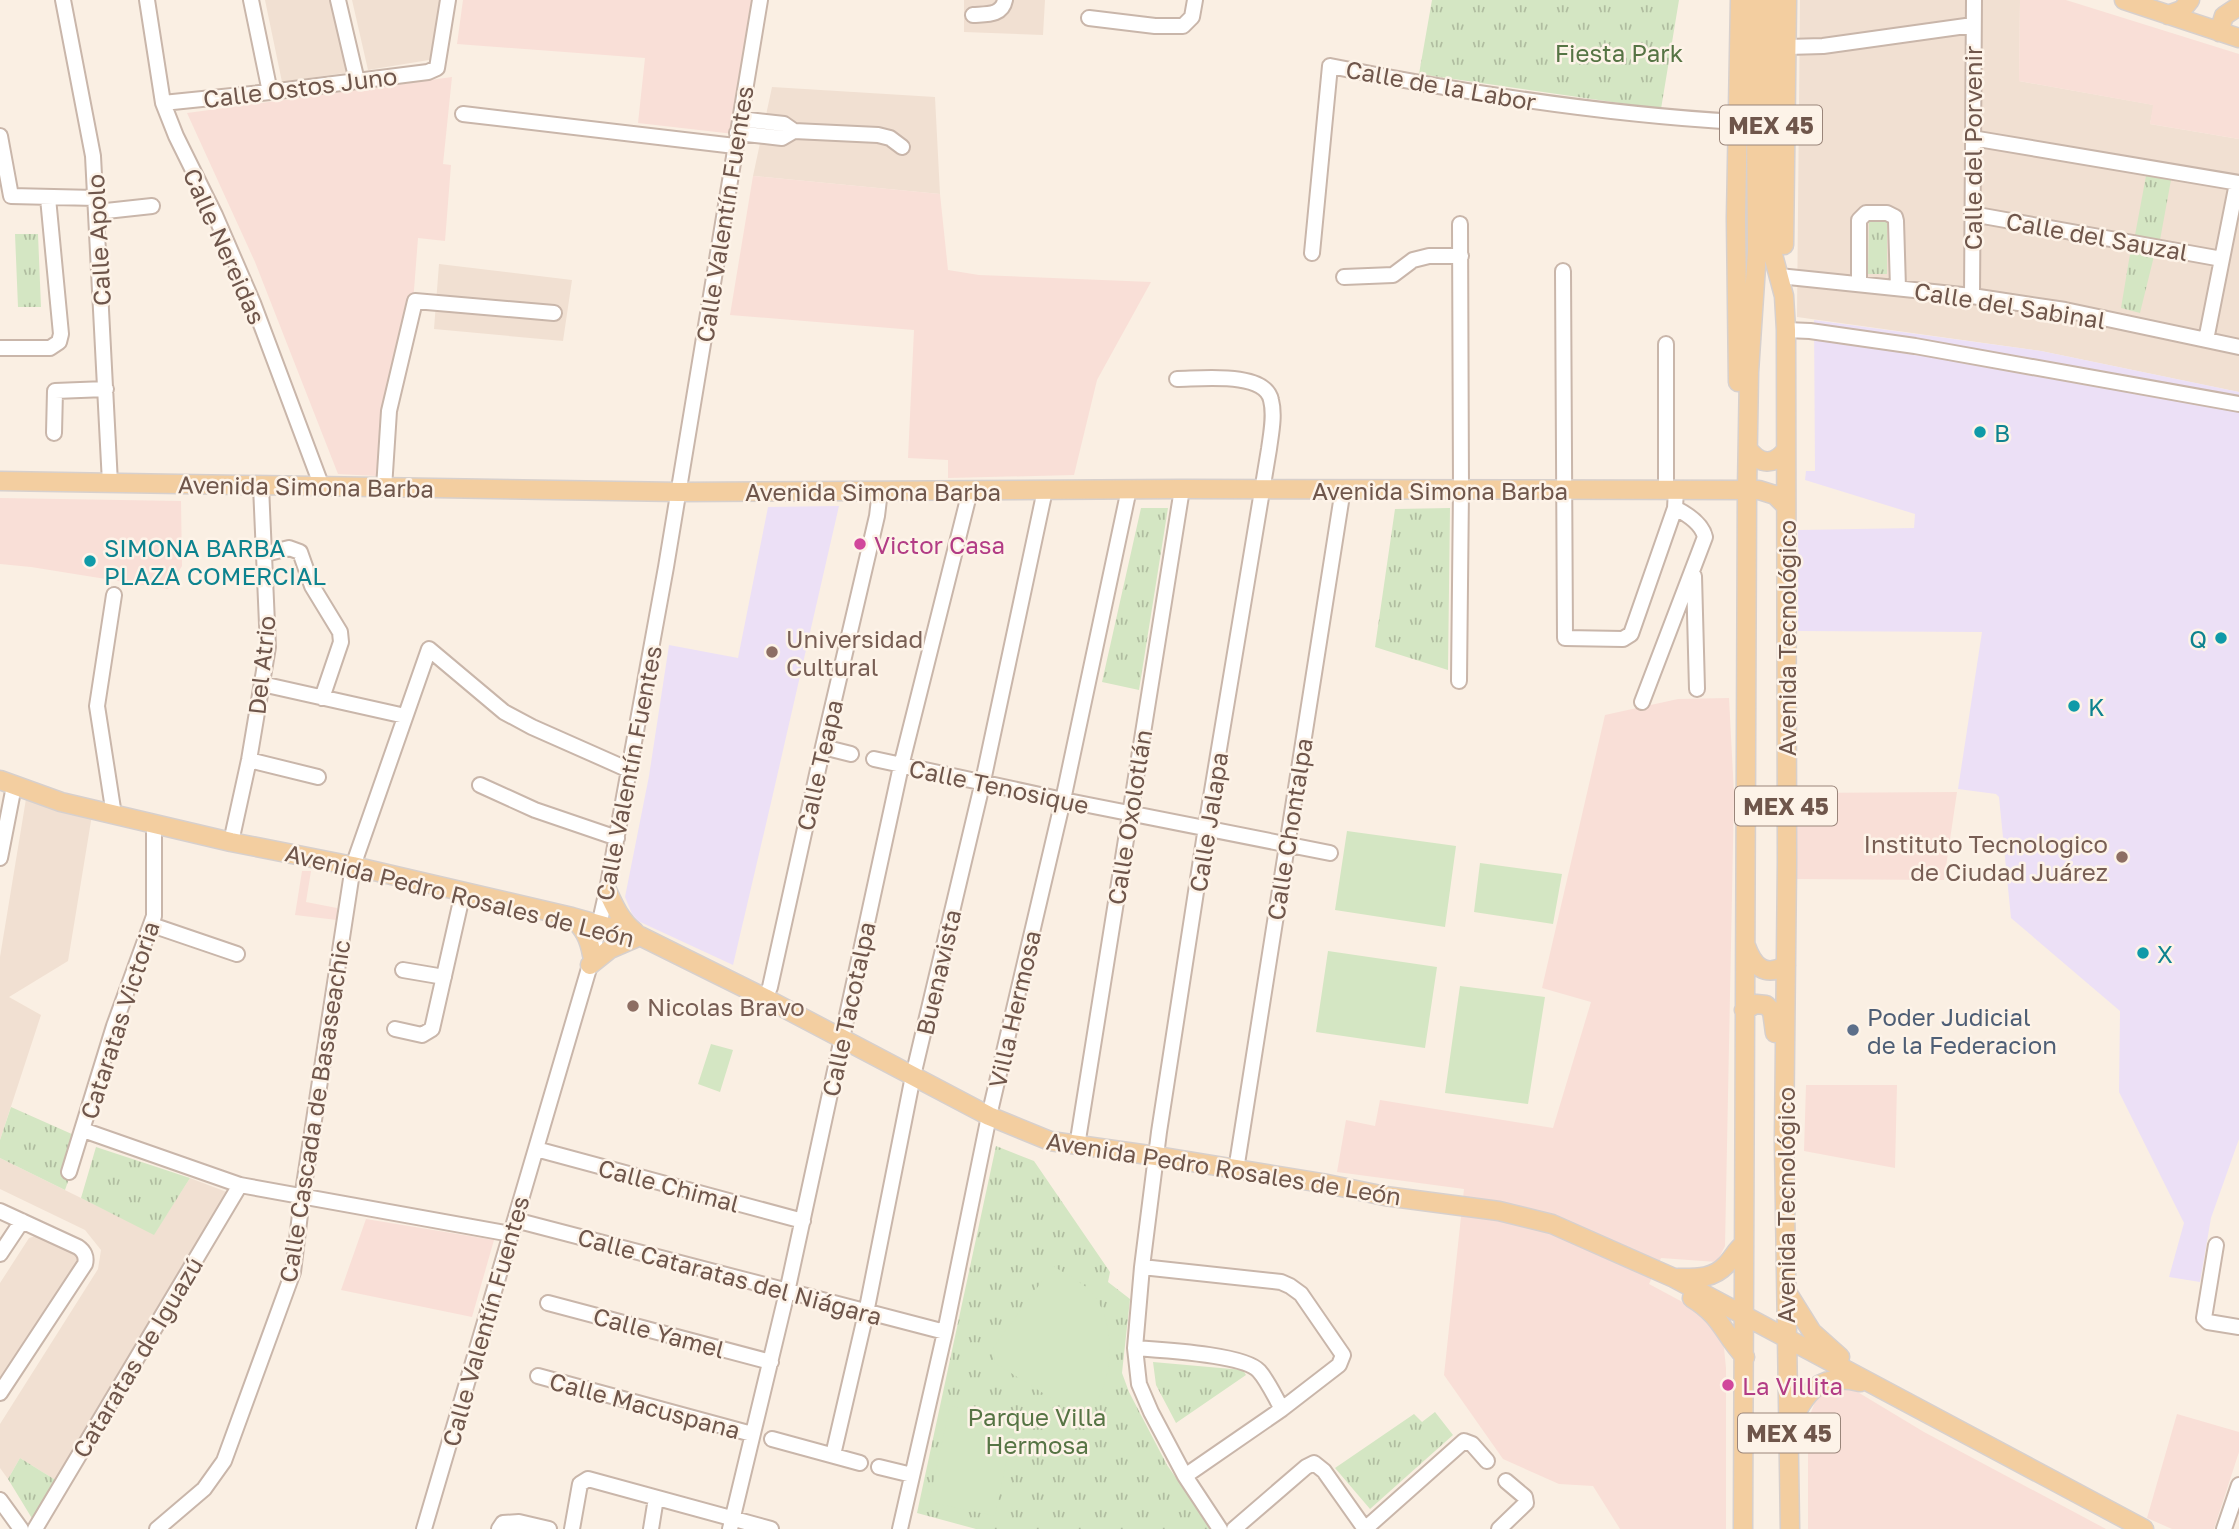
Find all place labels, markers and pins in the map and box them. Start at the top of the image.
place label: B [1994,418,2010,447]
marker: B [1972,424,1988,440]
place label: Victor Casa [874,530,1005,559]
place label: SIMONA BARBA PLAZA COMERCIAL [104,533,326,590]
marker: Victor Casa [852,536,868,552]
marker: SIMONA BARBA PLAZA COMERCIAL [82,553,98,569]
place label: Universidad Cultural [786,624,923,681]
place label: Q [2189,624,2207,653]
marker: Q [2213,630,2229,646]
marker: Universidad Cultural [764,644,780,660]
place label: K [2088,692,2105,721]
marker: K [2066,698,2082,714]
place label: Instituto Tecnologico de Ciudad Juárez [1863,829,2108,886]
marker: Instituto Tecnologico de Ciudad Juárez [2114,849,2130,865]
place label: X [2157,939,2173,968]
marker: X [2135,945,2151,961]
place label: Nicolas Bravo [647,992,805,1021]
marker: Nicolas Bravo [625,998,641,1014]
place label: Poder Judicial de la Federacion [1867,1002,2057,1059]
marker: Poder Judicial de la Federacion [1845,1022,1861,1038]
place label: La Villita [1742,1371,1843,1400]
marker: La Villita [1720,1377,1736,1393]

